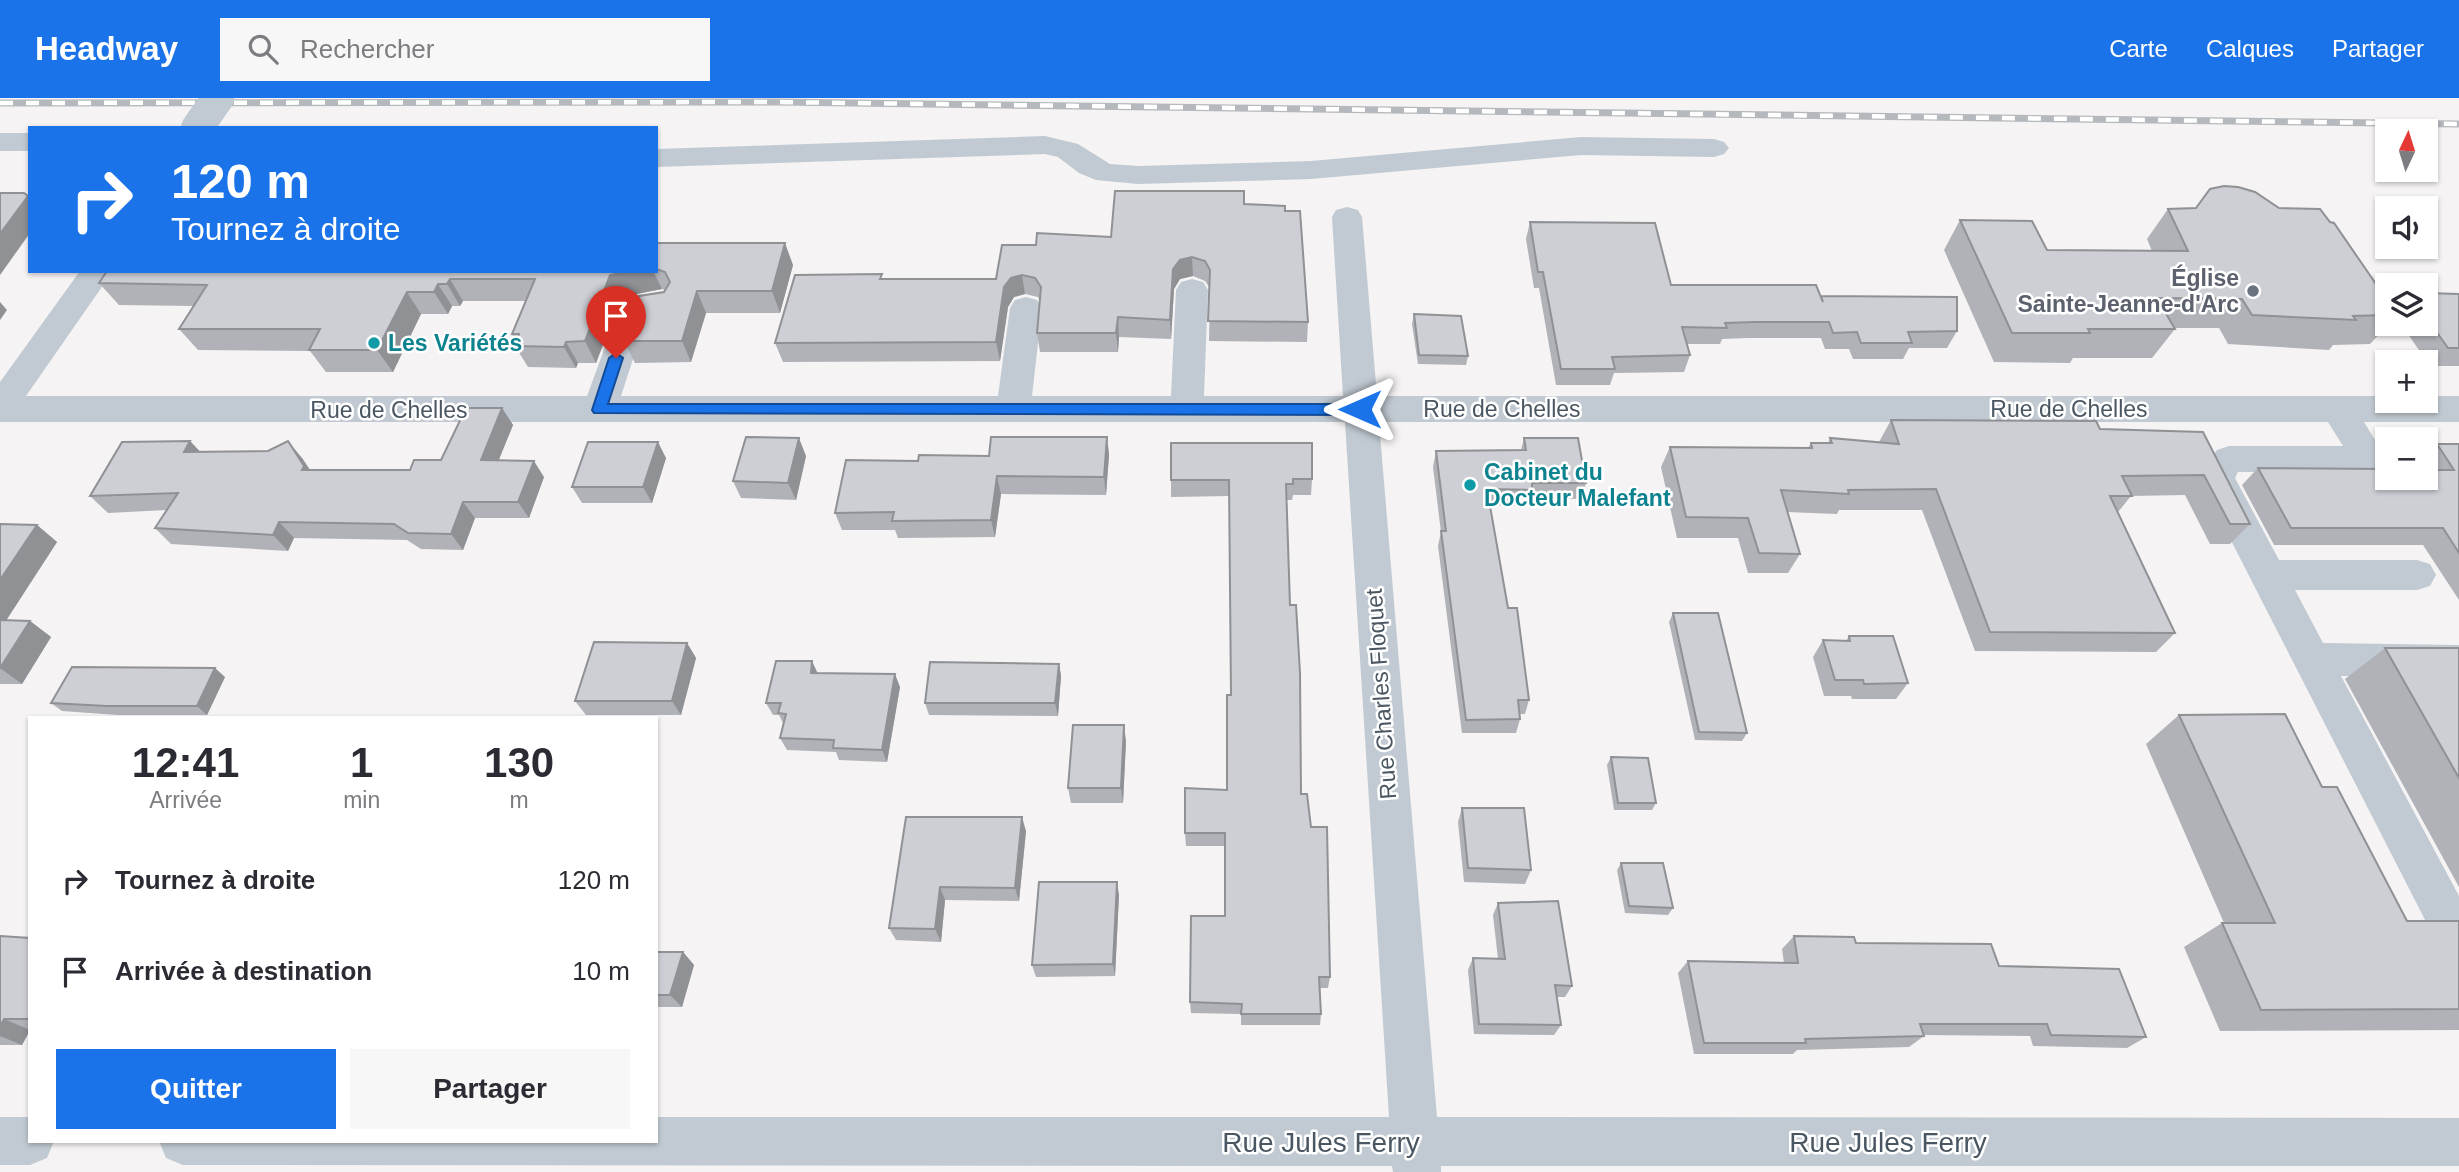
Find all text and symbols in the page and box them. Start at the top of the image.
search box [220,18,710,81]
text: Headway [35,30,178,67]
icon: search [244,30,282,68]
text: Rechercher [300,34,434,64]
text: Carte [2109,35,2168,62]
text: Calques [2206,35,2294,62]
text: Partager [2332,35,2424,62]
north arrow [2375,119,2438,182]
map controls [2375,119,2438,490]
icon: right [56,154,147,245]
text: 120 m [171,154,310,208]
button: sound [2375,196,2438,259]
text: Tournez à droite [171,211,400,247]
place label: Église Sainte-Jeanne-d'Arc [2018,264,2239,317]
button: layers [2375,273,2438,336]
marker: Église Sainte-Jeanne-d'Arc [2245,283,2261,299]
pin [586,286,646,358]
icon: arrive [597,297,635,335]
place label: Les Variétés [388,330,522,356]
marker: Les Variétés [366,335,382,351]
button: + [2375,350,2438,413]
position arrow [1323,372,1397,446]
street label: Rue de Chelles [1423,396,1581,422]
street label: Rue de Chelles [1990,396,2148,422]
street label: Rue de Chelles [310,397,468,423]
button: − [2375,427,2438,490]
place label: Cabinet du Docteur Malefant [1484,459,1671,511]
marker: Cabinet du Docteur Malefant [1462,477,1478,493]
street label: Rue Charles Floquet [1361,587,1401,800]
text: 12:41 [132,739,239,786]
text: 1 [350,739,373,786]
text: 130 [484,739,554,786]
text: Arrivée [149,787,222,813]
text: min [343,787,380,813]
text: m [510,787,529,813]
icon: right [56,862,94,900]
text: Tournez à droite [115,865,315,895]
text: 120 m [558,865,630,895]
icon: arrive [56,953,94,991]
text: Arrivée à destination [115,956,372,986]
text: 10 m [572,956,630,986]
button: Quitter [56,1049,336,1129]
button: Partager [350,1049,630,1129]
street label: Rue Jules Ferry [1222,1127,1420,1158]
street label: Rue Jules Ferry [1789,1127,1987,1158]

